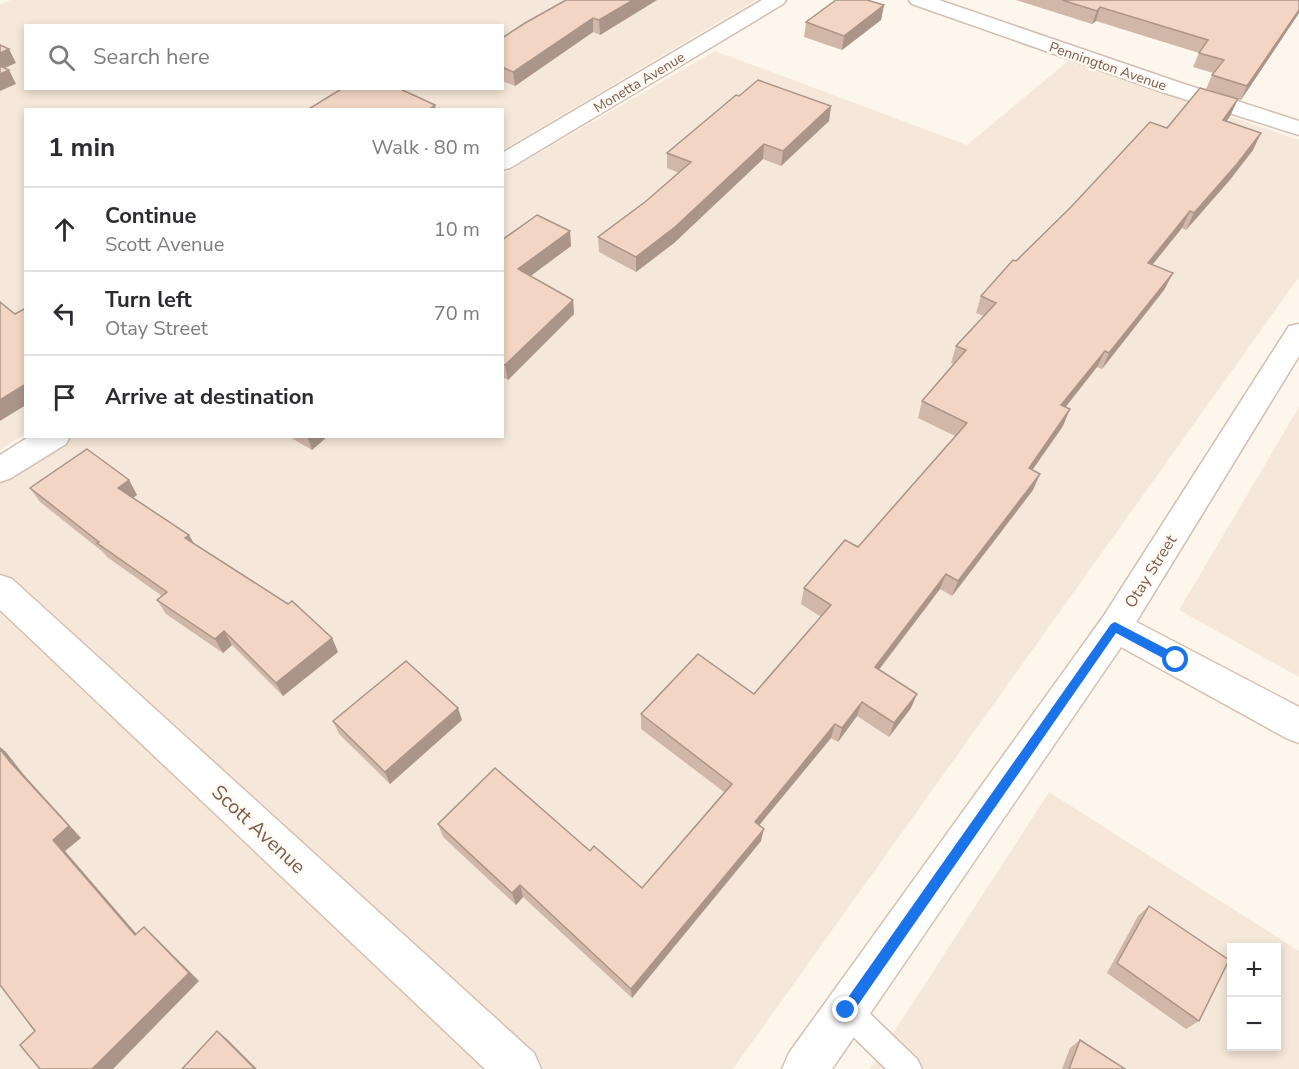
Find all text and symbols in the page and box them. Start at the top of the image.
search box [24,24,504,90]
street label: Pennington Avenue [1047,37,1169,95]
icon: search [45,41,78,74]
text: Search here [93,42,210,72]
street label: Monetta Avenue [590,48,688,117]
text: 1 min [48,130,115,165]
text: Walk · 80 m [372,134,480,161]
text: Continue [105,201,196,231]
icon: ahead [48,213,81,246]
text: 10 m [434,216,480,243]
text: Scott Avenue [105,231,224,258]
text: Turn left [105,285,192,315]
icon: left [48,297,81,330]
text: 70 m [434,300,480,327]
text: Otay Street [105,315,208,342]
icon: arrive [48,381,81,414]
text: Arrive at destination [105,382,314,412]
street label: Otay Street [1120,530,1182,612]
route start [1162,646,1188,672]
street label: Scott Avenue [206,779,312,880]
map controls [1227,943,1281,1051]
button: + [1227,943,1281,997]
route end [832,996,858,1022]
button: − [1227,997,1281,1051]

